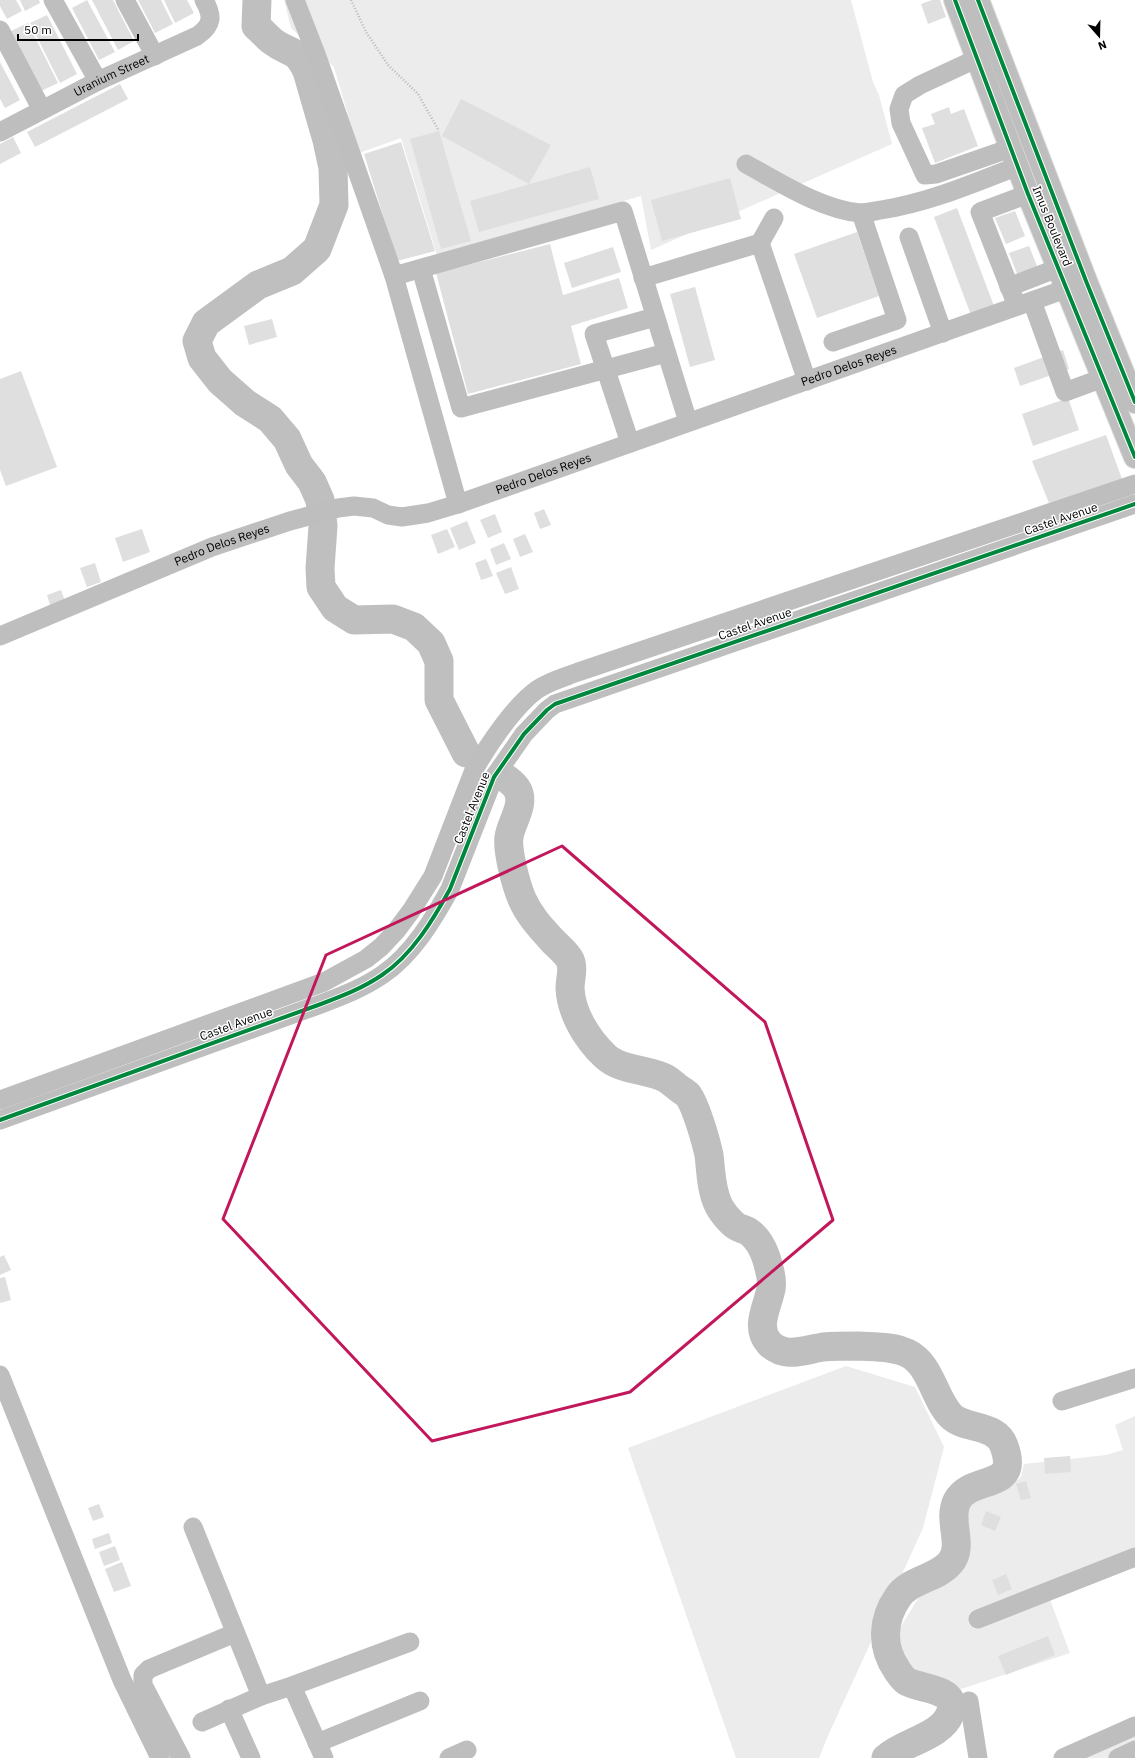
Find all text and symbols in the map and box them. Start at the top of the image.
scale bar [18,16,138,42]
north arrow [1079,16,1119,56]
text: 50 m [24,22,52,37]
text: N [1096,37,1109,53]
street label: Uranium Street [71,51,151,99]
street label: Imus Boulevard [1030,183,1075,268]
street label: Pedro Delos Reyes [799,341,899,389]
street label: Pedro Delos Reyes [493,449,593,497]
street label: Castel Avenue [1022,499,1100,538]
street label: Pedro Delos Reyes [172,520,272,569]
street label: Castel Avenue [716,604,794,643]
street label: Castel Avenue [450,769,493,846]
street label: Castel Avenue [197,1003,275,1044]

